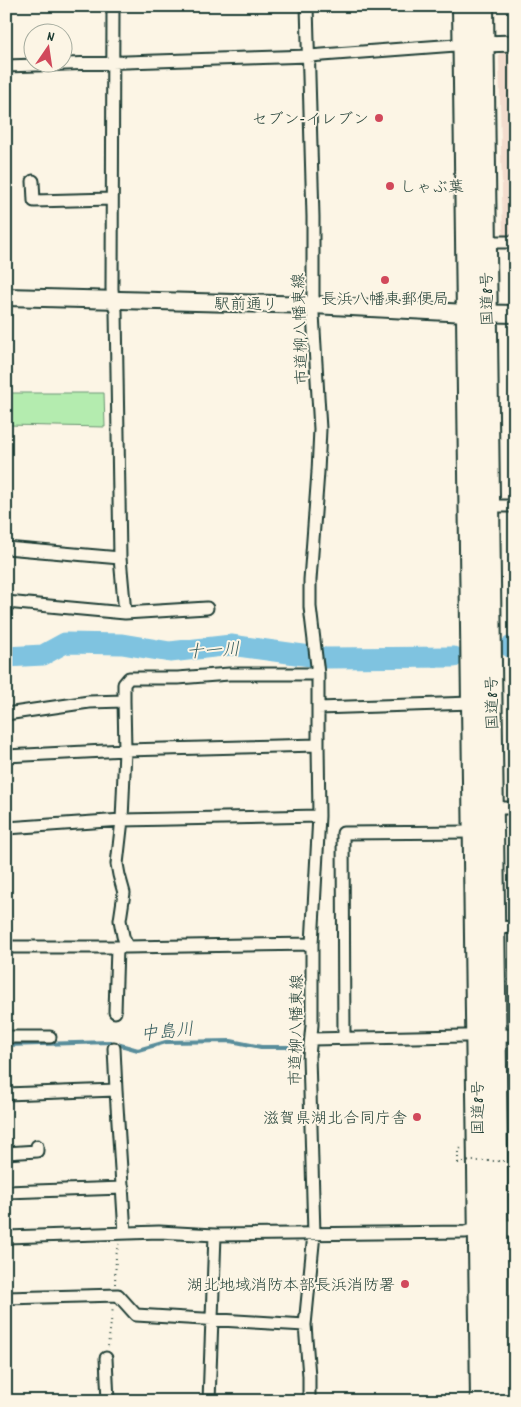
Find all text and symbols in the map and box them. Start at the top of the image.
north arrow [22,22,72,72]
text: N [45,27,56,48]
place label: セブン-イレブン [252,109,369,132]
marker: セブン-イレブン [373,112,385,124]
place label: しゃぶ葉 [400,177,464,200]
marker: しゃぶ葉 [384,180,396,192]
street label: 国道8号 [477,272,500,326]
street label: 市道柳八幡東線 [288,273,315,385]
marker: 長浜八幡東郵便局 [379,274,391,286]
place label: 長浜八幡東郵便局 [321,289,449,312]
street label: 駅前通り [214,293,278,318]
water label: 十一川 [186,639,241,666]
street label: 国道8号 [482,676,505,730]
street label: 市道柳八幡東線 [285,974,310,1086]
water label: 中島川 [139,1018,195,1049]
street label: 国道8号 [468,1081,491,1135]
place label: 滋賀県湖北合同庁舎 [263,1108,407,1131]
marker: 滋賀県湖北合同庁舎 [411,1111,423,1123]
place label: 湖北地域消防本部長浜消防署 [187,1275,395,1298]
marker: 湖北地域消防本部長浜消防署 [399,1278,411,1290]

